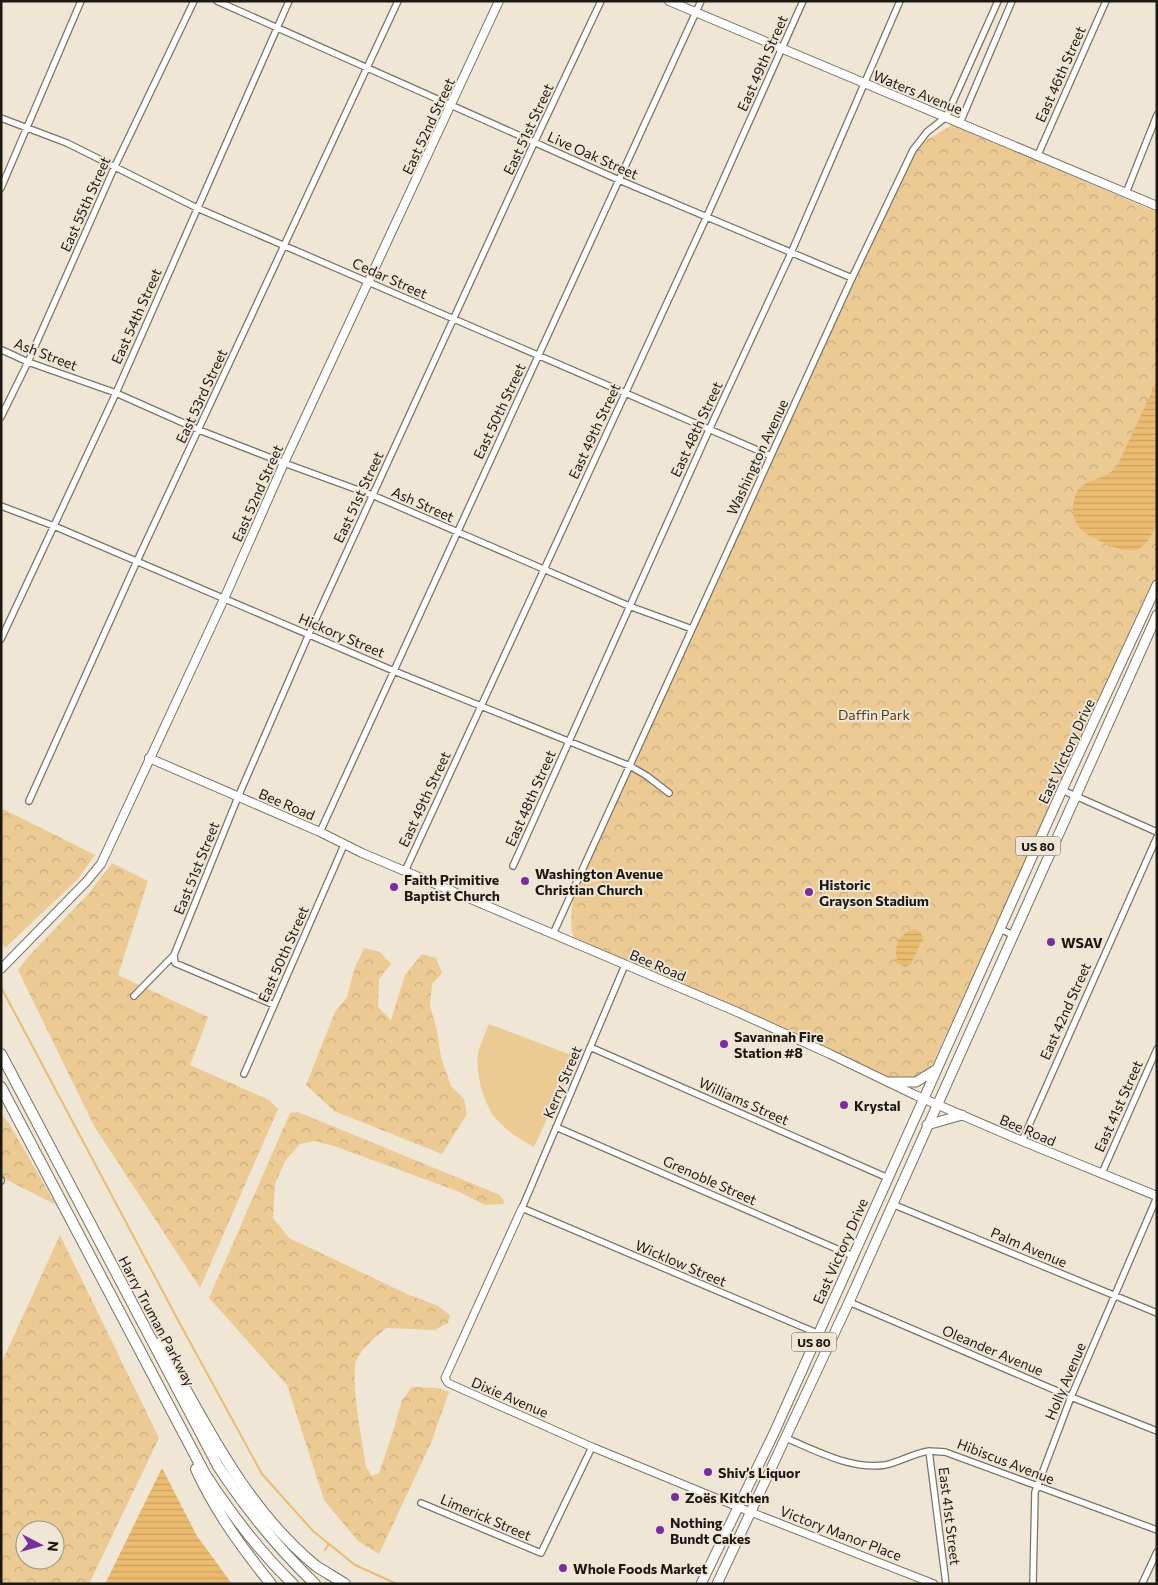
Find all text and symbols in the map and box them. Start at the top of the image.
street label: East 49th Street [733,12,791,114]
street label: East 46th Street [1031,23,1089,125]
street label: Waters Avenue [871,66,965,118]
street label: East 52nd Street [398,75,458,177]
street label: East 51st Street [499,80,557,177]
street label: Live Oak Street [545,127,641,183]
street label: East 55th Street [56,153,114,254]
street label: Cedar Street [350,254,430,302]
street label: East 54th Street [107,265,165,366]
street label: Ash Street [12,334,80,374]
street label: East 53rd Street [172,346,230,446]
street label: East 50th Street [469,360,529,462]
street label: East 48th Street [666,378,726,479]
street label: East 49th Street [564,380,624,481]
street label: Washington Avenue [723,396,791,518]
street label: East 52nd Street [228,442,286,544]
street label: East 51st Street [329,448,387,545]
street label: Ash Street [389,483,457,525]
street label: Hickory Street [296,609,388,661]
street label: East Victory Drive [1034,696,1098,806]
park label: Daffin Park [838,706,910,723]
street label: East 48th Street [501,747,559,849]
street label: East 49th Street [394,748,454,849]
street label: Bee Road [256,785,318,823]
street label: East 51st Street [170,819,222,917]
road number: US 80 [1016,836,1060,856]
place label: Washington Avenue Christian Church [535,865,663,898]
place label: Faith Primitive Baptist Church [404,871,500,904]
marker: Washington Avenue Christian Church [519,875,531,887]
place label: Historic Grayson Stadium [819,876,929,909]
marker: Faith Primitive Baptist Church [388,881,400,893]
marker: Historic Grayson Stadium [803,886,815,898]
street label: East 50th Street [254,903,312,1005]
place label: WSAV [1061,934,1103,951]
marker: WSAV [1045,936,1057,948]
street label: Bee Road [627,946,689,984]
street label: East 42nd Street [1036,959,1094,1062]
place label: Savannah Fire Station #8 [734,1028,824,1061]
marker: Savannah Fire Station #8 [718,1038,730,1050]
street label: Kerry Street [539,1043,585,1121]
street label: East 41st Street [1090,1057,1146,1155]
street label: Williams Street [696,1074,792,1129]
place label: Krystal [854,1097,901,1114]
marker: Krystal [838,1099,850,1111]
street label: Bee Road [997,1111,1059,1149]
street label: Grenoble Street [660,1152,760,1208]
street label: East Victory Drive [809,1196,871,1306]
street label: Palm Avenue [988,1223,1070,1271]
street label: Wicklow Street [633,1236,729,1290]
street label: Harry Truman Parkway [115,1253,199,1389]
street label: Oleander Avenue [940,1321,1046,1379]
road number: US 80 [792,1332,836,1351]
street label: Holly Avenue [1041,1340,1089,1422]
street label: Dixie Avenue [469,1373,551,1421]
street label: Hibiscus Avenue [955,1435,1057,1487]
place label: Shiv’s Liquor [718,1464,800,1481]
marker: Shiv’s Liquor [702,1466,714,1478]
street label: East 41st Street [936,1466,964,1566]
place label: Zoës Kitchen [685,1489,769,1506]
street label: Limerick Street [438,1490,534,1544]
marker: Zoës Kitchen [669,1491,681,1503]
street label: Victory Manor Place [778,1502,904,1564]
place label: Nothing Bundt Cakes [670,1514,751,1547]
north arrow [15,1520,65,1570]
marker: Nothing Bundt Cakes [654,1524,666,1536]
text: N [44,1540,62,1553]
place label: Whole Foods Market [573,1560,708,1577]
marker: Whole Foods Market [557,1562,569,1574]

